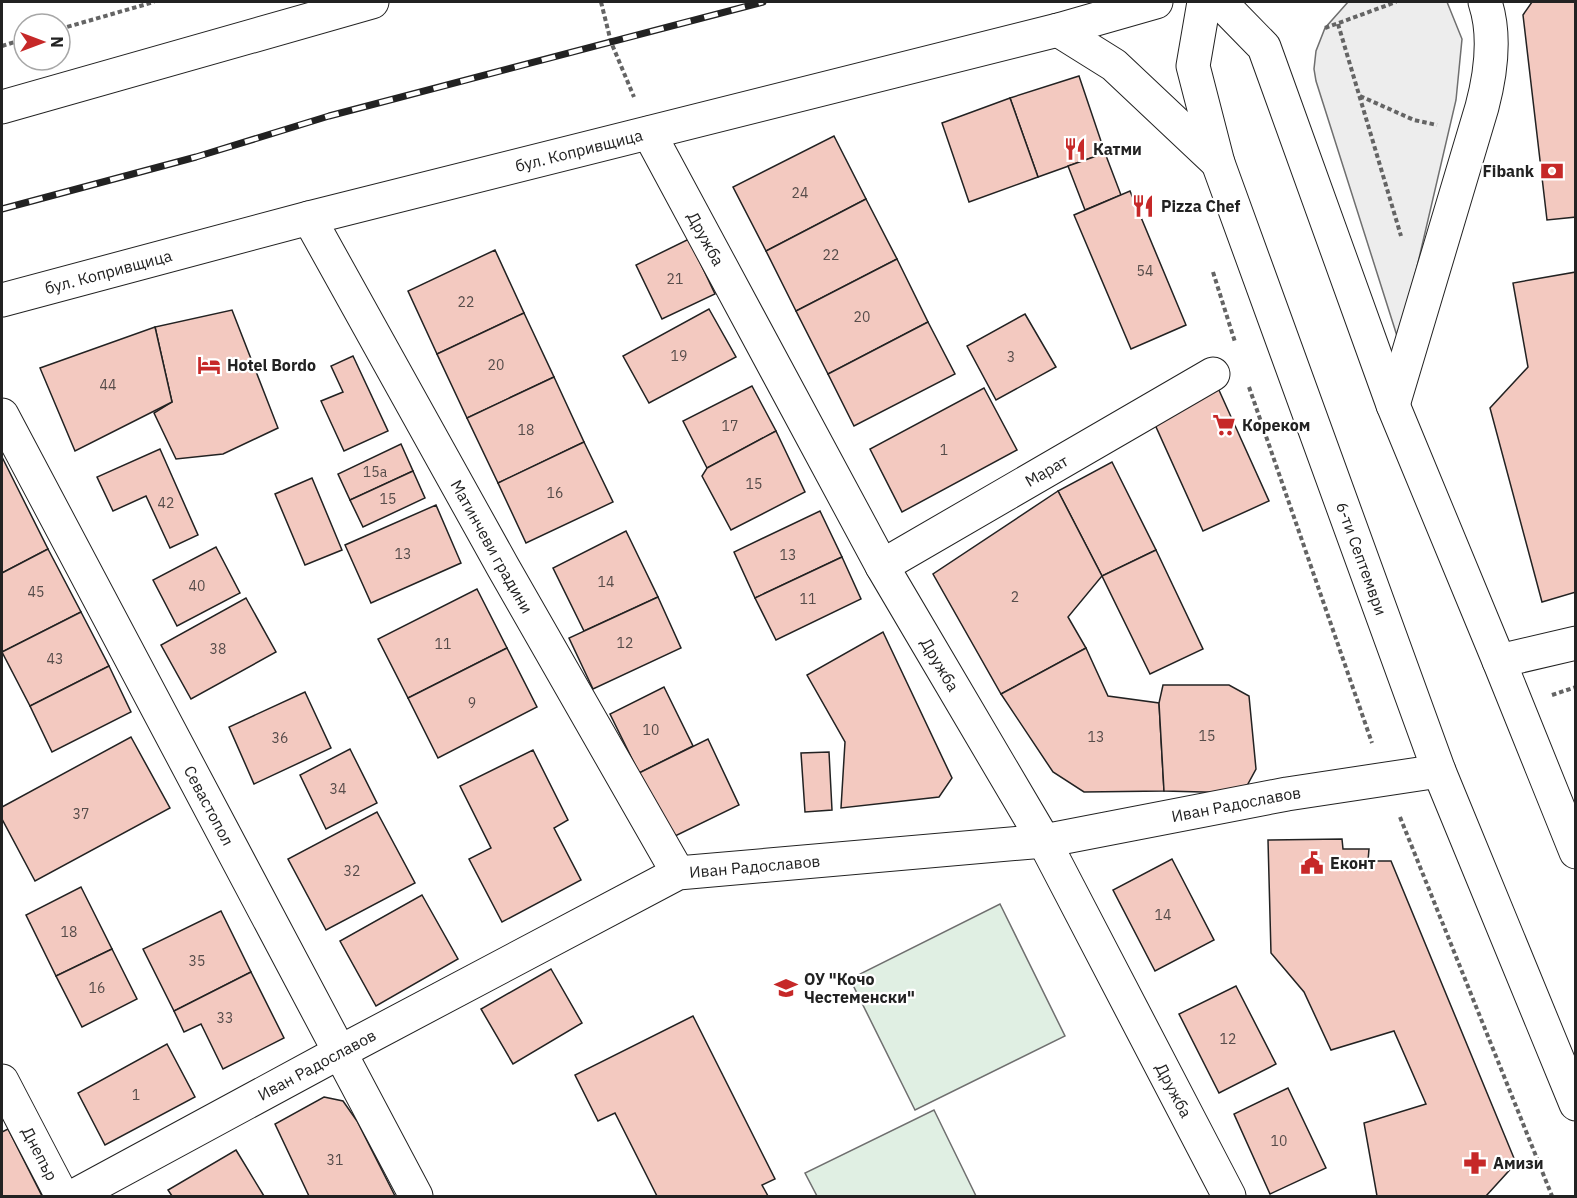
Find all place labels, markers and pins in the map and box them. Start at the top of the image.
restaurant icon: Катми [1062,136,1088,162]
place label: Катми [1093,139,1142,159]
bank icon: Fibank [1539,158,1565,184]
place label: Fibank [1482,161,1535,181]
restaurant icon: Pizza Chef [1130,193,1156,219]
place label: Pizza Chef [1161,196,1240,216]
hotel icon: Hotel Bordo [196,352,222,378]
place label: Hotel Bordo [227,355,316,375]
supermarket icon: Кореком [1211,412,1237,438]
place label: Кореком [1242,415,1310,435]
public building icon: Еконт [1299,850,1325,876]
place label: Еконт [1330,853,1376,873]
place label: ОУ "Кочо Честеменски" [804,969,915,1007]
school or university icon: ОУ "Кочо Честеменски" [773,975,799,1001]
pharmacy icon: Амизи [1462,1150,1488,1176]
place label: Амизи [1493,1153,1544,1173]

